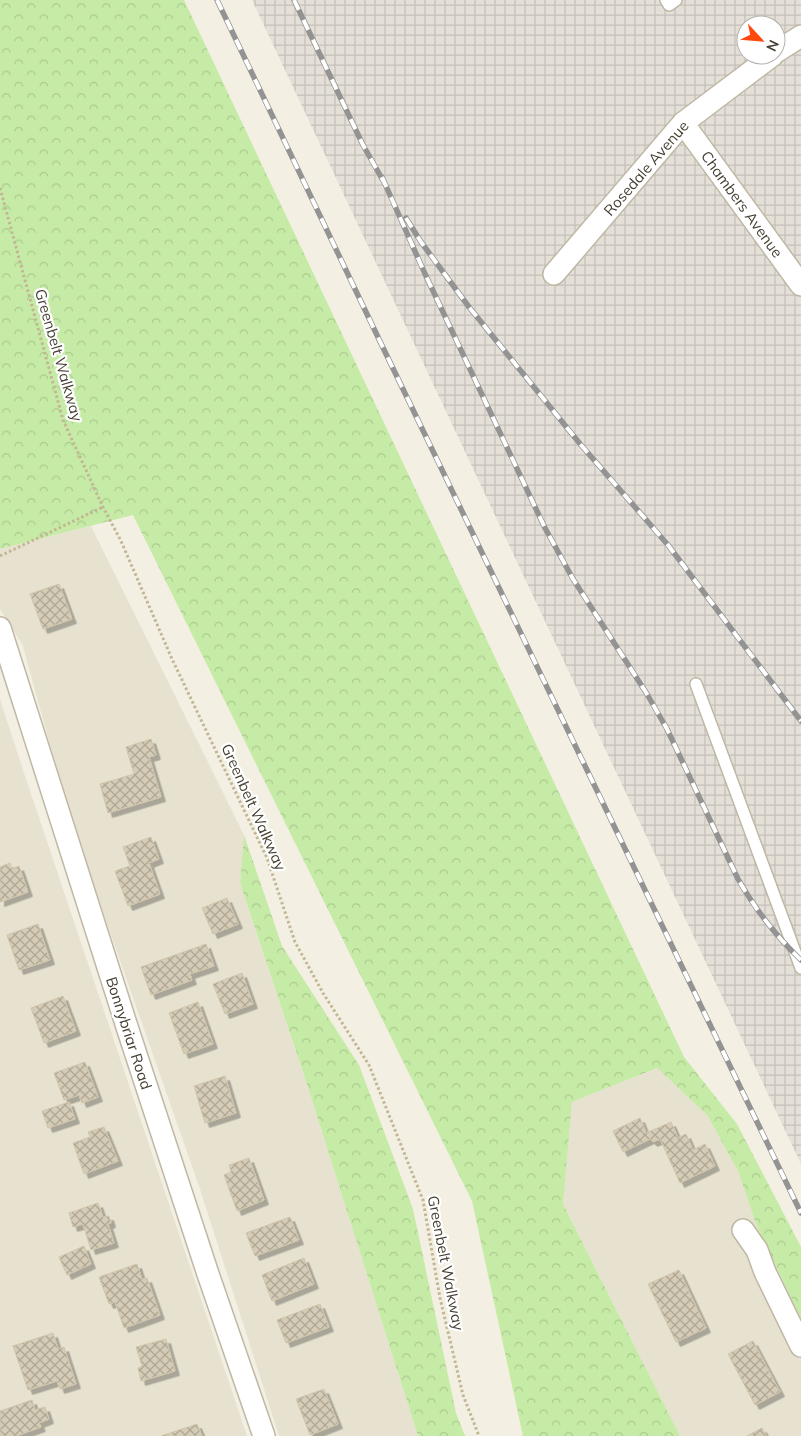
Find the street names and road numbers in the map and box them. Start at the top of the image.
street label: Rosedale Avenue [599,116,693,220]
street label: Chambers Avenue [697,147,787,261]
street label: Greenbelt Walkway [31,287,87,423]
street label: Greenbelt Walkway [217,741,291,873]
street label: Bonnybriar Road [102,974,156,1092]
street label: Greenbelt Walkway [424,1194,468,1332]

